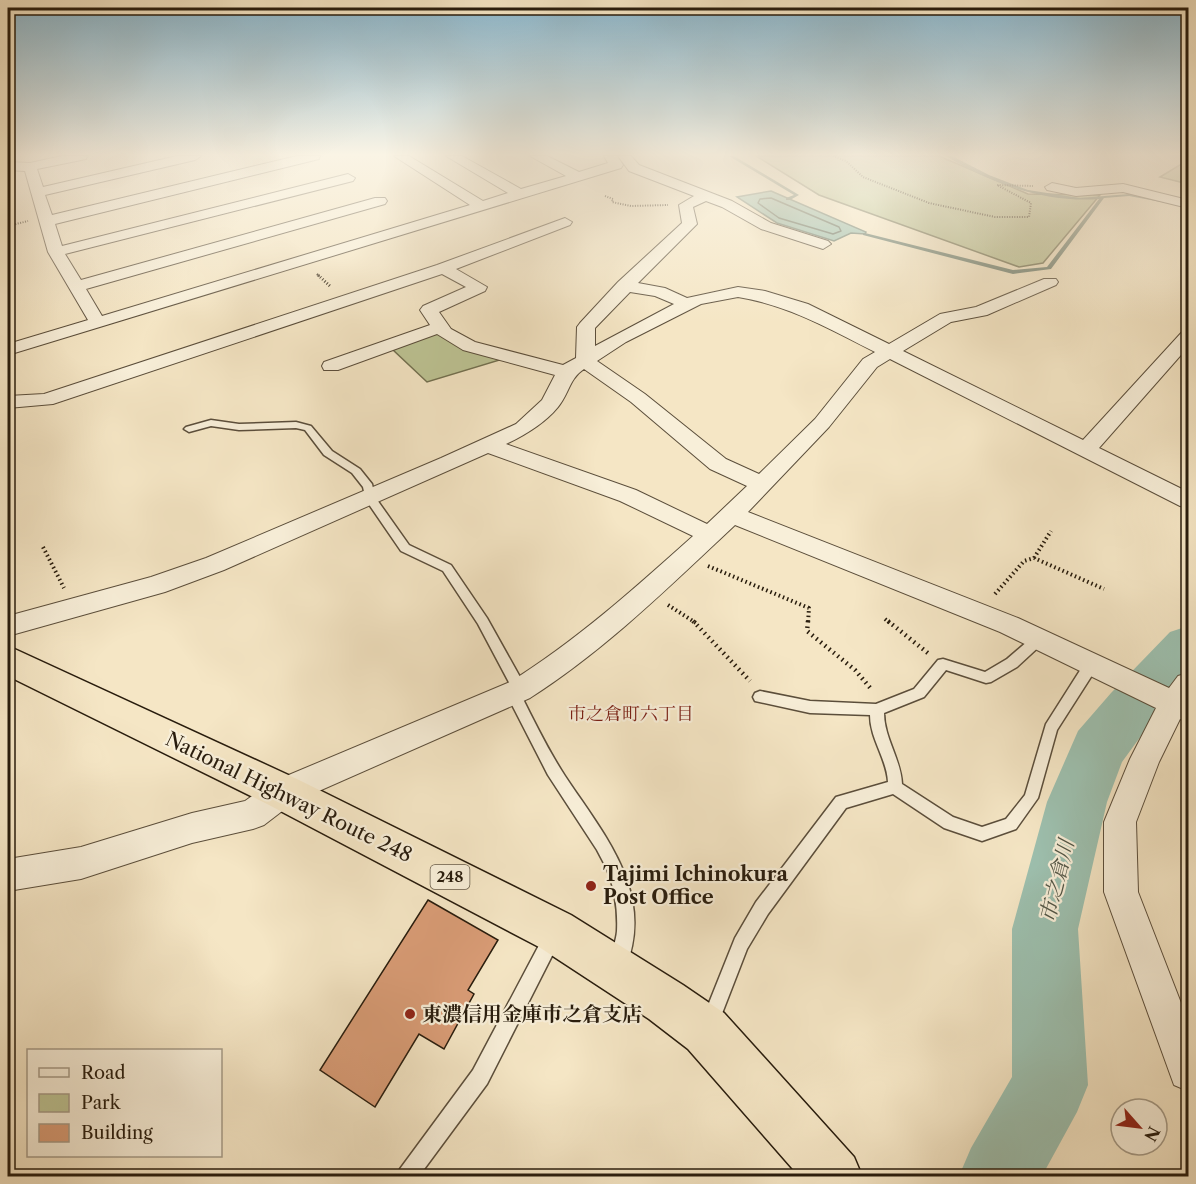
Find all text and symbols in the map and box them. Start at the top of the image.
district label: 市之倉町六丁目 [568,703,694,725]
street label: National Highway Route 248 [162,727,416,867]
water label: 市之倉川 [1034,835,1079,925]
place label: Tajimi Ichinokura Post Office [603,862,788,909]
road number: 248 [430,865,470,889]
marker: Tajimi Ichinokura Post Office [584,879,598,893]
place label: 東濃信用金庫市之倉支店 [422,1002,642,1026]
marker: 東濃信用金庫市之倉支店 [403,1007,417,1021]
legend [27,1049,222,1157]
text: Road [81,1062,126,1084]
text: Park [81,1092,122,1114]
north arrow [1109,1097,1169,1157]
text: Building [81,1122,153,1144]
text: N [1140,1123,1164,1145]

